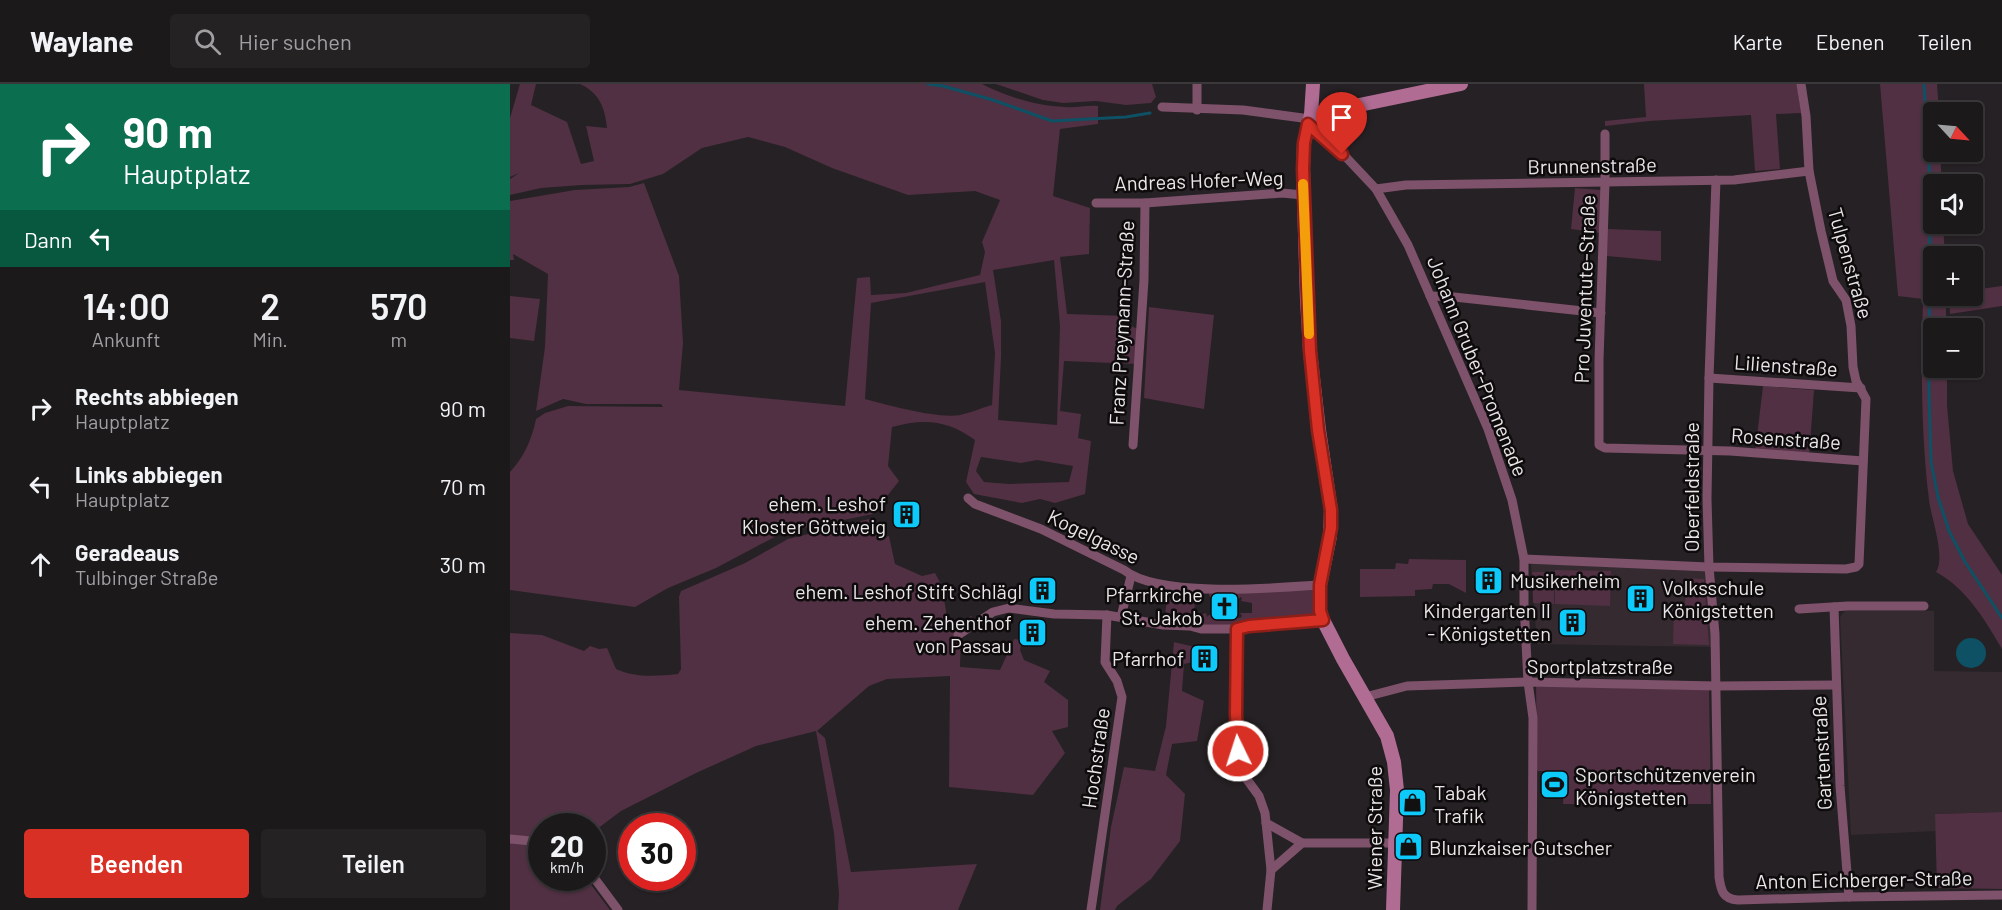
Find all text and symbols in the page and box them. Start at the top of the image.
search box [170,14,590,68]
text: Waylane [30,24,134,58]
icon: search [191,25,224,58]
text: Hier suchen [239,28,352,54]
text: Karte [1733,29,1783,54]
text: Ebenen [1816,29,1885,54]
text: Teilen [1918,29,1972,54]
pin [1316,92,1367,154]
icon: arrive [1325,101,1358,134]
north arrow [1923,102,1983,162]
map controls [1923,102,1983,378]
text: 90 m [123,106,213,156]
icon: right [24,108,102,186]
street label: Brunnenstraße [1527,152,1657,178]
text: Hauptplatz [123,157,250,189]
street label: Andreas Hofer-Weg [1114,165,1284,195]
button: sound [1923,174,1983,234]
street label: Pro Juventute-Straße [1569,194,1599,384]
street label: Tulpenstraße [1824,205,1878,321]
street label: Franz Preymann-Straße [1104,220,1138,426]
icon: left [84,222,117,255]
text: Dann [24,226,72,252]
button: + [1923,246,1983,306]
street label: Johann Gruber-Promenade [1423,252,1533,480]
text: 14:00 [83,284,170,327]
text: 2 [260,284,280,327]
text: 570 [370,284,427,327]
button: − [1923,318,1983,378]
text: Ankunft [92,327,161,351]
text: Min. [252,327,288,351]
text: m [391,327,407,351]
street label: Lilienstraße [1733,349,1839,381]
text: Rechts abbiegen [75,383,238,409]
icon: right [24,392,57,425]
text: 90 m [440,395,486,421]
text: Hauptplatz [75,409,169,433]
street label: Oberfeldstraße [1679,422,1703,552]
street label: Rosenstraße [1730,422,1842,454]
text: Links abbiegen [75,461,223,487]
icon: left [24,470,57,503]
text: 70 m [441,473,486,499]
text: Hauptplatz [75,487,169,511]
place label: ehem. Leshof Kloster Göttweig [742,491,886,538]
building icon: ehem. Leshof Kloster Göttweig [891,499,923,531]
street label: Kogelgasse [1044,503,1144,569]
text: Geradeaus [75,539,179,565]
icon: ahead [24,548,57,581]
text: 30 m [440,551,486,577]
building icon: Musikerheim [1473,564,1505,596]
text: Tulbinger Straße [75,565,219,589]
place label: Musikerheim [1510,568,1620,592]
building icon: ehem. Leshof Stift Schlägl [1027,575,1059,607]
place label: Volksschule Königstetten [1662,575,1774,622]
place label: ehem. Leshof Stift Schlägl [795,579,1022,603]
place label: Pfarrkirche St. Jakob [1106,582,1203,629]
building icon: Volksschule Königstetten [1625,583,1657,615]
church icon: Pfarrkirche St. Jakob [1208,590,1240,622]
place label: Kindergarten II - Königstetten [1423,598,1551,645]
building icon: Kindergarten II - Königstetten [1556,606,1588,638]
place label: ehem. Zehenthof von Passau [865,610,1012,657]
building icon: ehem. Zehenthof von Passau [1017,617,1049,649]
building icon: Pfarrhof [1189,642,1221,674]
place label: Pfarrhof [1112,646,1184,670]
street label: Sportplatzstraße [1527,654,1673,678]
street label: Gartenstraße [1806,695,1836,811]
street label: Hochstraße [1076,706,1114,810]
position arrow [1206,719,1270,783]
place label: Sportschützenverein Königstetten [1575,762,1756,809]
street label: Wiener Straße [1362,766,1386,890]
sports icon: Sportschützenverein Königstetten [1538,769,1570,801]
place label: Tabak Trafik [1434,780,1486,827]
shop icon: Tabak Trafik [1397,787,1429,819]
speed limit sign: 30 [618,813,696,891]
text: 20 [550,827,584,863]
button: Beenden [24,829,249,898]
button: Teilen [261,829,486,898]
shop icon: Blunzkaiser Gutscher [1392,831,1424,863]
place label: Blunzkaiser Gutscher [1429,835,1612,859]
text: km/h [550,858,584,876]
street label: Anton Eichberger-Straße [1755,865,1973,893]

